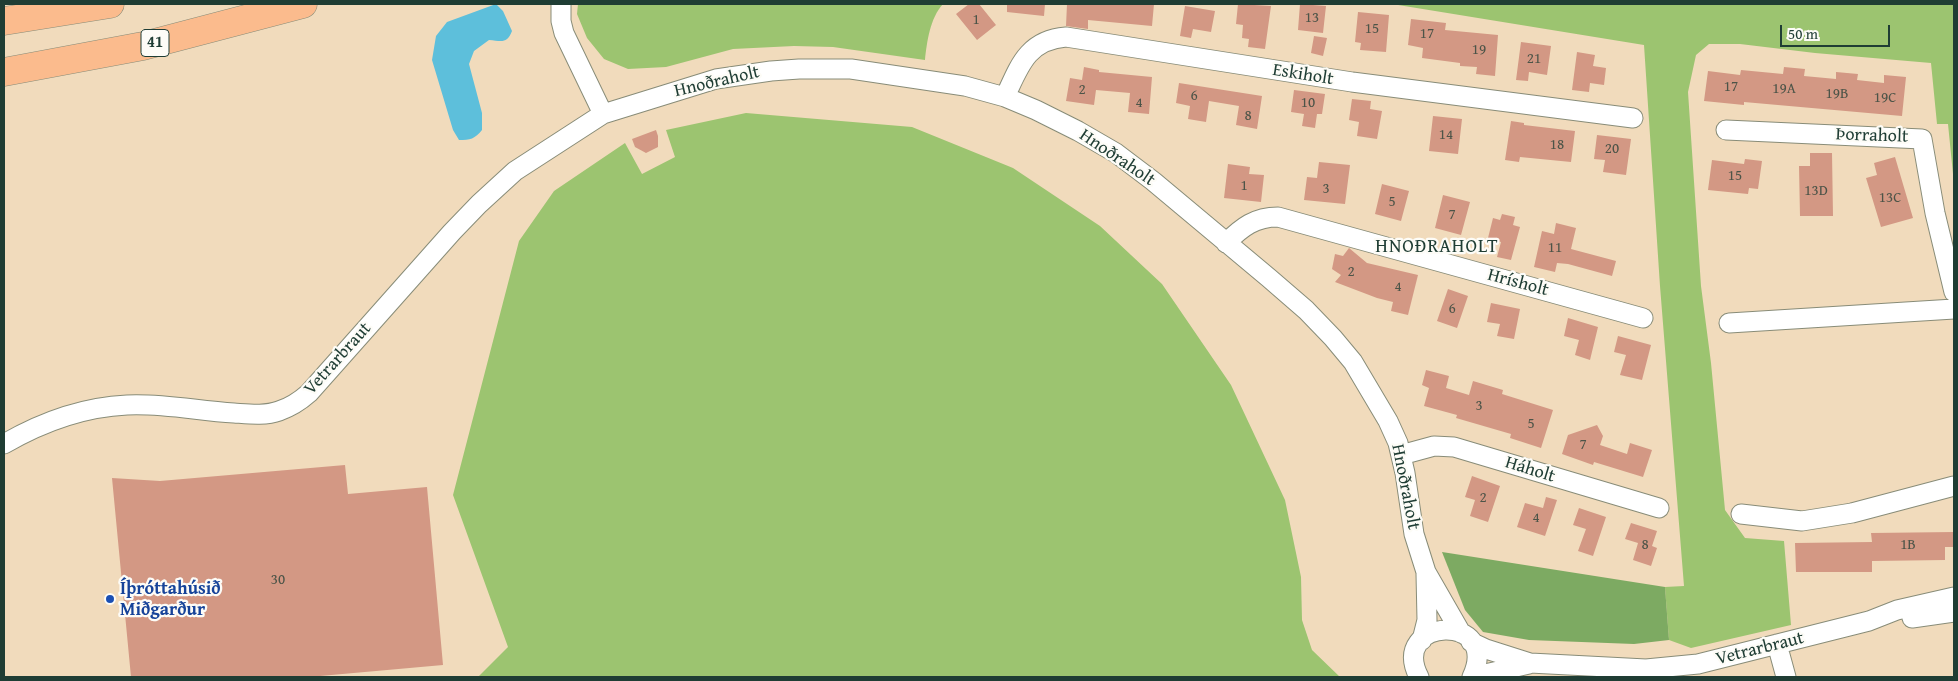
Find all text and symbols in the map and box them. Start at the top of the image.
house number: 13 [1305,9,1319,27]
house number: 1 [972,11,980,29]
scale bar [1783,15,1893,47]
house number: 15 [1365,20,1379,38]
text: 50 m [1788,23,1818,44]
house number: 17 [1420,25,1434,43]
road number: 41 [141,29,169,56]
house number: 19 [1472,41,1486,59]
house number: 21 [1527,50,1541,68]
street label: Eskiholt [1271,60,1335,90]
street label: Hnoðraholt [672,62,762,102]
house number: 17 [1724,78,1738,96]
house number: 19A [1772,80,1796,98]
house number: 2 [1078,81,1086,99]
house number: 19B [1826,85,1848,103]
house number: 6 [1190,87,1198,105]
house number: 19C [1874,89,1896,107]
house number: 4 [1135,94,1143,112]
house number: 10 [1301,94,1315,112]
house number: 8 [1244,107,1252,125]
street label: Þorraholt [1835,124,1909,148]
street label: Hnoðraholt [1075,125,1159,191]
house number: 14 [1439,126,1453,144]
house number: 18 [1550,136,1564,154]
house number: 20 [1605,140,1619,158]
house number: 15 [1728,167,1742,185]
house number: 1 [1240,177,1248,195]
house number: 3 [1322,180,1330,198]
house number: 13D [1804,182,1828,200]
house number: 13C [1879,189,1901,207]
house number: 5 [1388,193,1396,211]
house number: 7 [1448,206,1456,224]
district label: HNOÐRAHOLT [1374,236,1500,258]
house number: 11 [1548,239,1562,257]
house number: 2 [1347,263,1355,281]
street label: Hrísholt [1485,265,1551,301]
house number: 4 [1394,278,1402,296]
house number: 6 [1448,300,1456,318]
street label: Vetrarbraut [300,318,376,400]
house number: 3 [1475,397,1483,415]
house number: 5 [1527,415,1535,433]
house number: 7 [1579,436,1587,454]
street label: Hnoðraholt [1386,442,1424,532]
street label: Háholt [1502,452,1558,488]
house number: 2 [1479,489,1487,507]
house number: 4 [1532,509,1540,527]
house number: 8 [1641,536,1649,554]
house number: 1B [1900,536,1916,554]
house number: 30 [271,571,285,589]
place label: Íþróttahúsið Miðgarður [120,578,221,620]
marker: Íþróttahúsið Miðgarður [104,593,116,605]
street label: Vetrarbraut [1714,628,1806,670]

